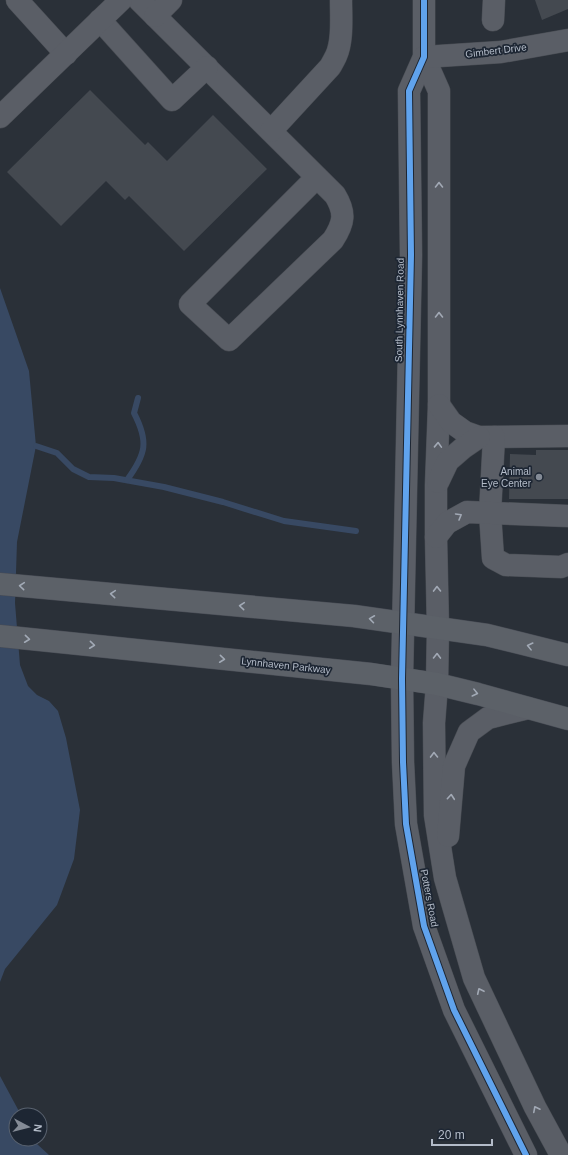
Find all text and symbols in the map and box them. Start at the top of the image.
street label: Gimbert Drive [465,41,528,60]
one-way arrow [435,182,443,188]
street label: South Lynnhaven Road [393,258,406,362]
one-way arrow [435,312,443,318]
one-way arrow [433,442,442,448]
place label: Animal Eye Center [481,466,532,489]
marker: Animal Eye Center [534,472,544,482]
one-way arrow [455,514,462,521]
one-way arrow [19,582,25,591]
one-way arrow [433,586,441,592]
one-way arrow [110,590,116,599]
one-way arrow [239,602,245,611]
one-way arrow [368,615,375,624]
one-way arrow [24,634,30,643]
one-way arrow [89,641,95,650]
one-way arrow [527,642,534,651]
one-way arrow [433,653,442,659]
one-way arrow [219,654,225,663]
street label: Lynnhaven Parkway [241,655,331,676]
one-way arrow [472,689,478,697]
one-way arrow [430,752,438,758]
one-way arrow [447,794,456,800]
street label: Potters Road [419,868,440,928]
one-way arrow [477,988,485,995]
one-way arrow [533,1105,540,1113]
north arrow [8,1107,48,1147]
scale bar [432,1121,492,1147]
text: N [31,1124,44,1133]
text: 20 m [438,1128,465,1142]

